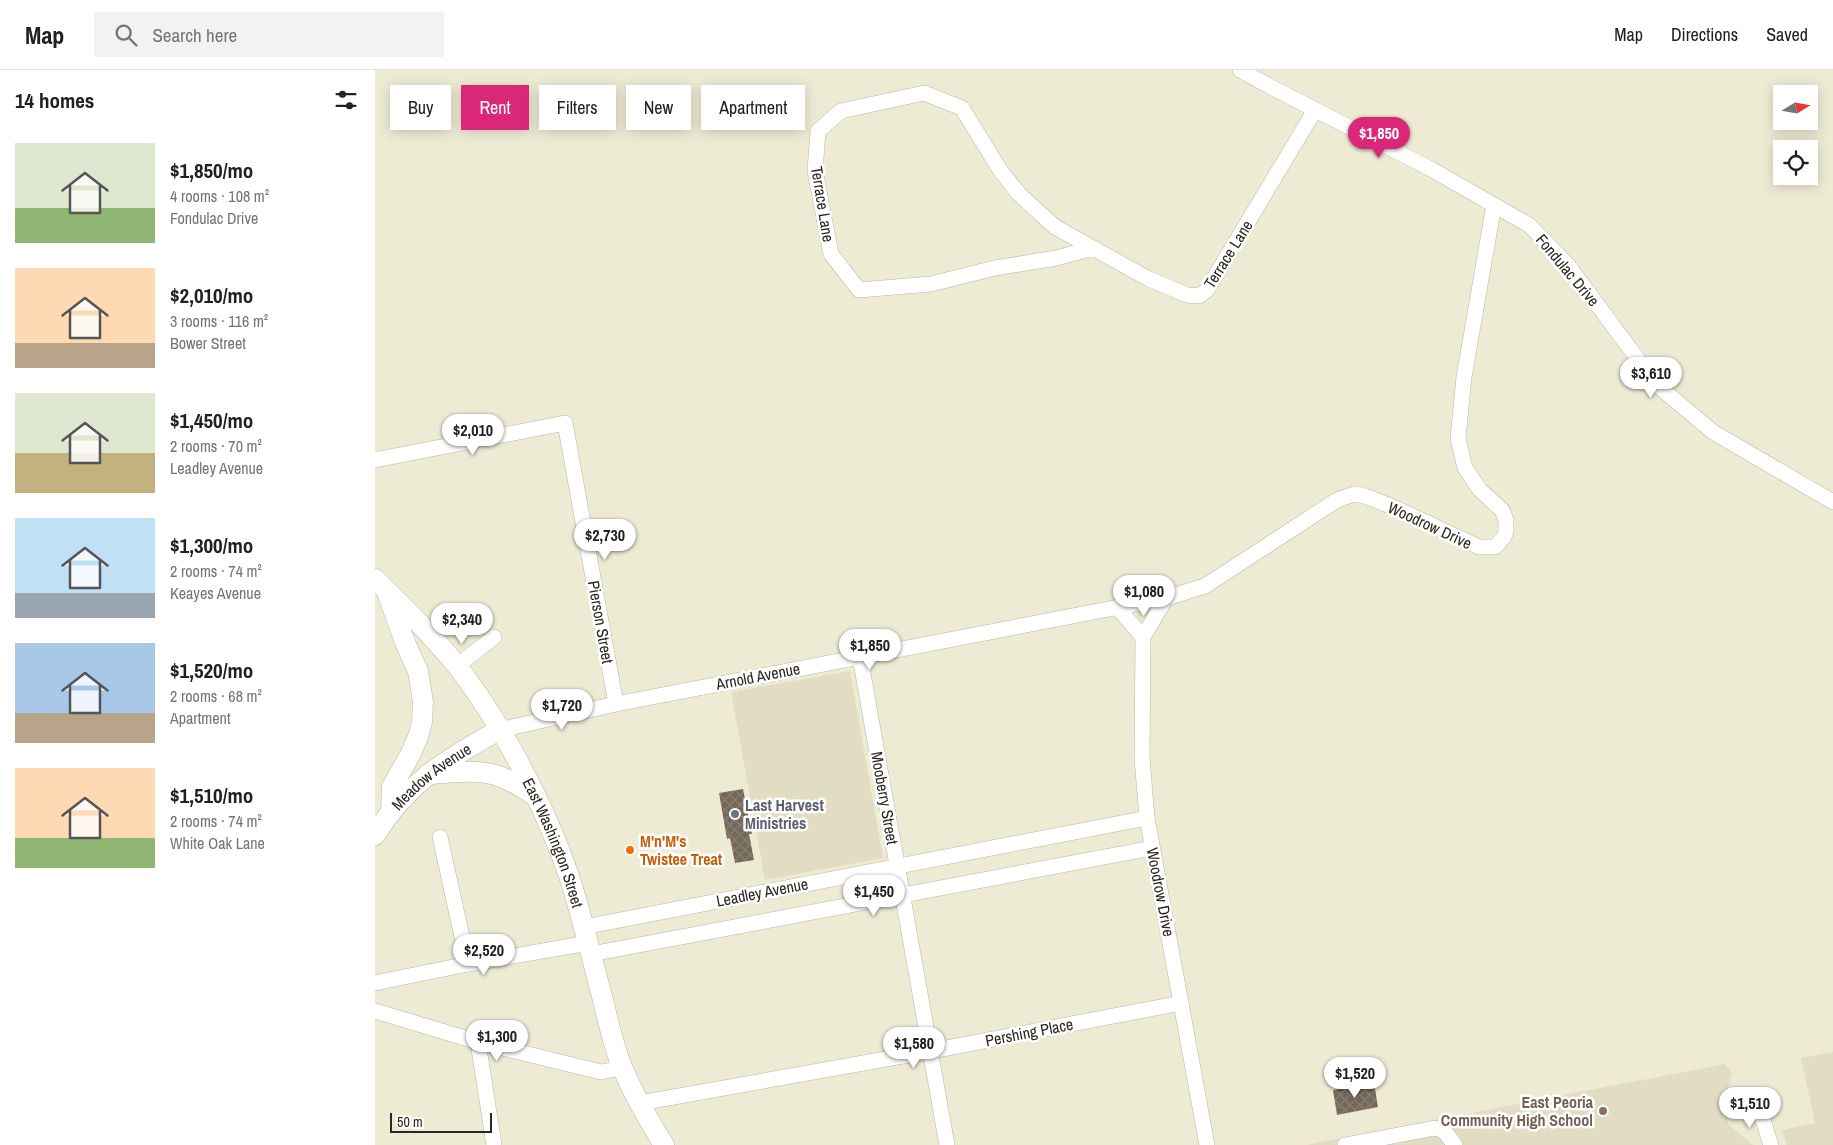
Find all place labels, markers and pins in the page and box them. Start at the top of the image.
pin: $1,850 [1338,116,1420,159]
pin: $3,610 [1610,356,1692,399]
pin: $2,010 [432,414,514,456]
pin: $2,730 [564,518,646,561]
pin: $1,080 [1103,574,1185,617]
pin: $2,340 [421,602,503,645]
pin: $1,850 [829,628,911,671]
pin: $1,720 [521,688,603,731]
place label: Last Harvest Ministries [745,794,824,834]
marker: Last Harvest Ministries [729,808,741,820]
place label: M'n'M's Twistee Treat [640,830,723,870]
marker: M'n'M's Twistee Treat [624,844,636,856]
pin: $1,450 [833,874,915,917]
pin: $2,520 [443,934,525,976]
pin: $1,300 [456,1020,538,1062]
pin: $1,580 [873,1026,955,1069]
pin: $1,520 [1314,1056,1396,1099]
pin: $1,510 [1709,1086,1791,1129]
place label: East Peoria Community High School [1441,1091,1594,1131]
marker: East Peoria Community High School [1597,1105,1609,1117]

